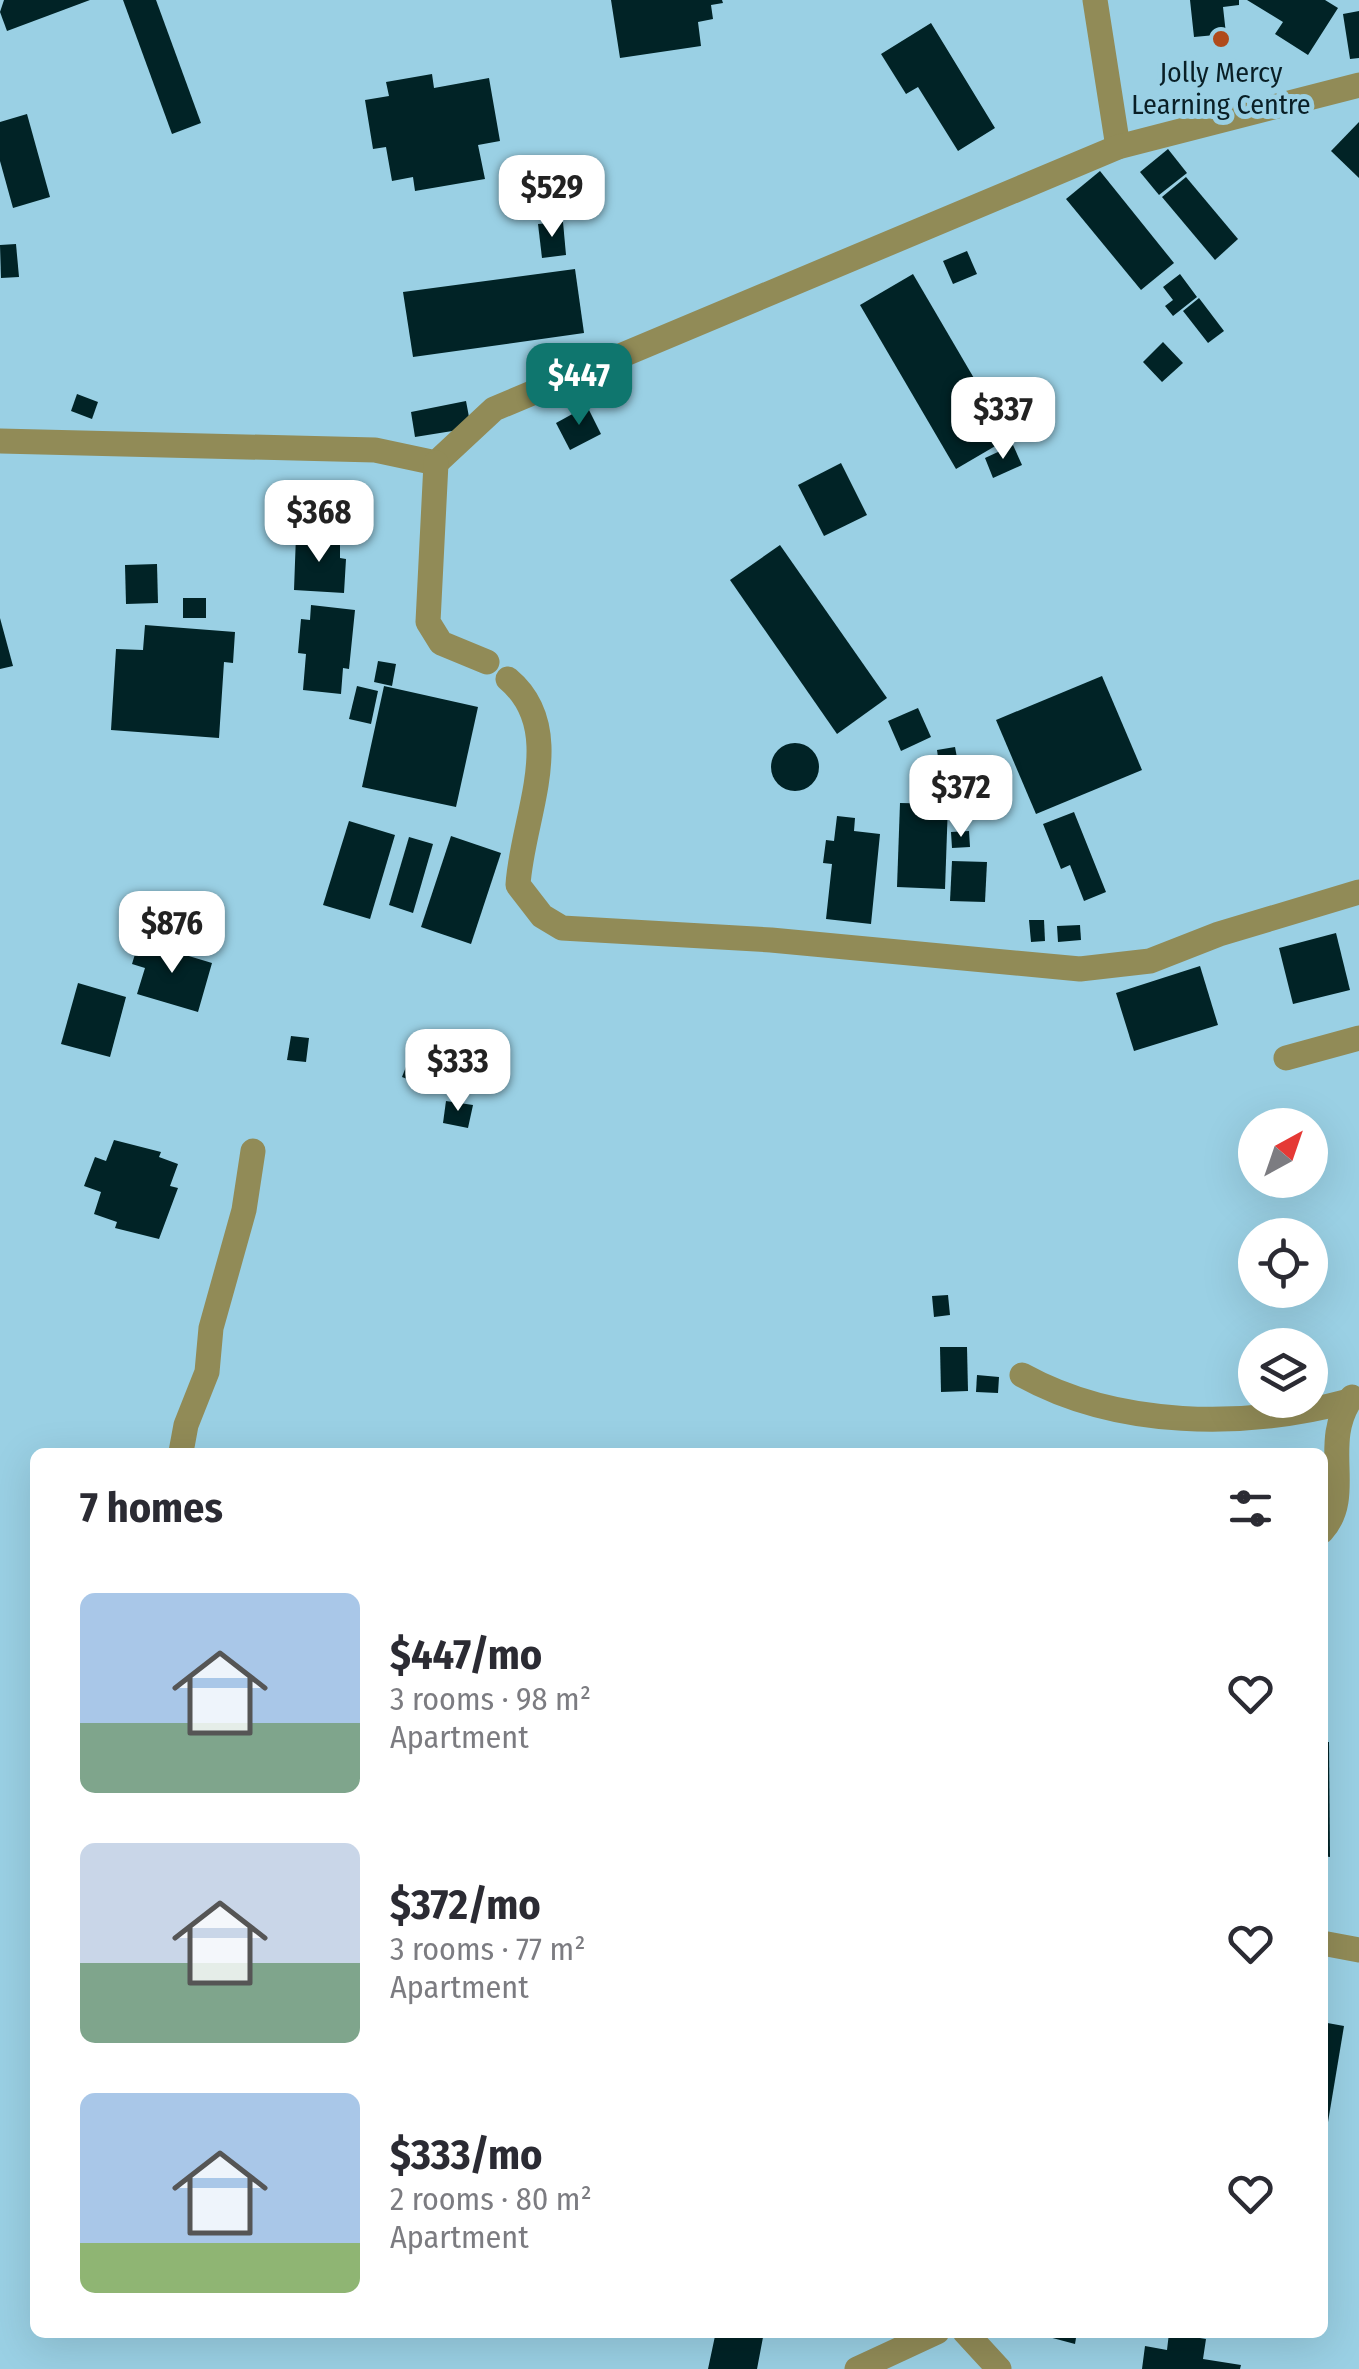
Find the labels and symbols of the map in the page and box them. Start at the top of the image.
marker: Jolly Mercy Learning Centre [1210,28,1232,50]
place label: Jolly Mercy Learning Centre [1131,56,1311,121]
pin: $529 [493,155,611,240]
pin: $447 [520,343,638,428]
pin: $337 [944,377,1062,462]
pin: $368 [260,480,378,565]
pin: $372 [902,755,1020,840]
pin: $876 [113,891,231,976]
pin: $333 [399,1029,517,1114]
north arrow [1238,1108,1328,1198]

